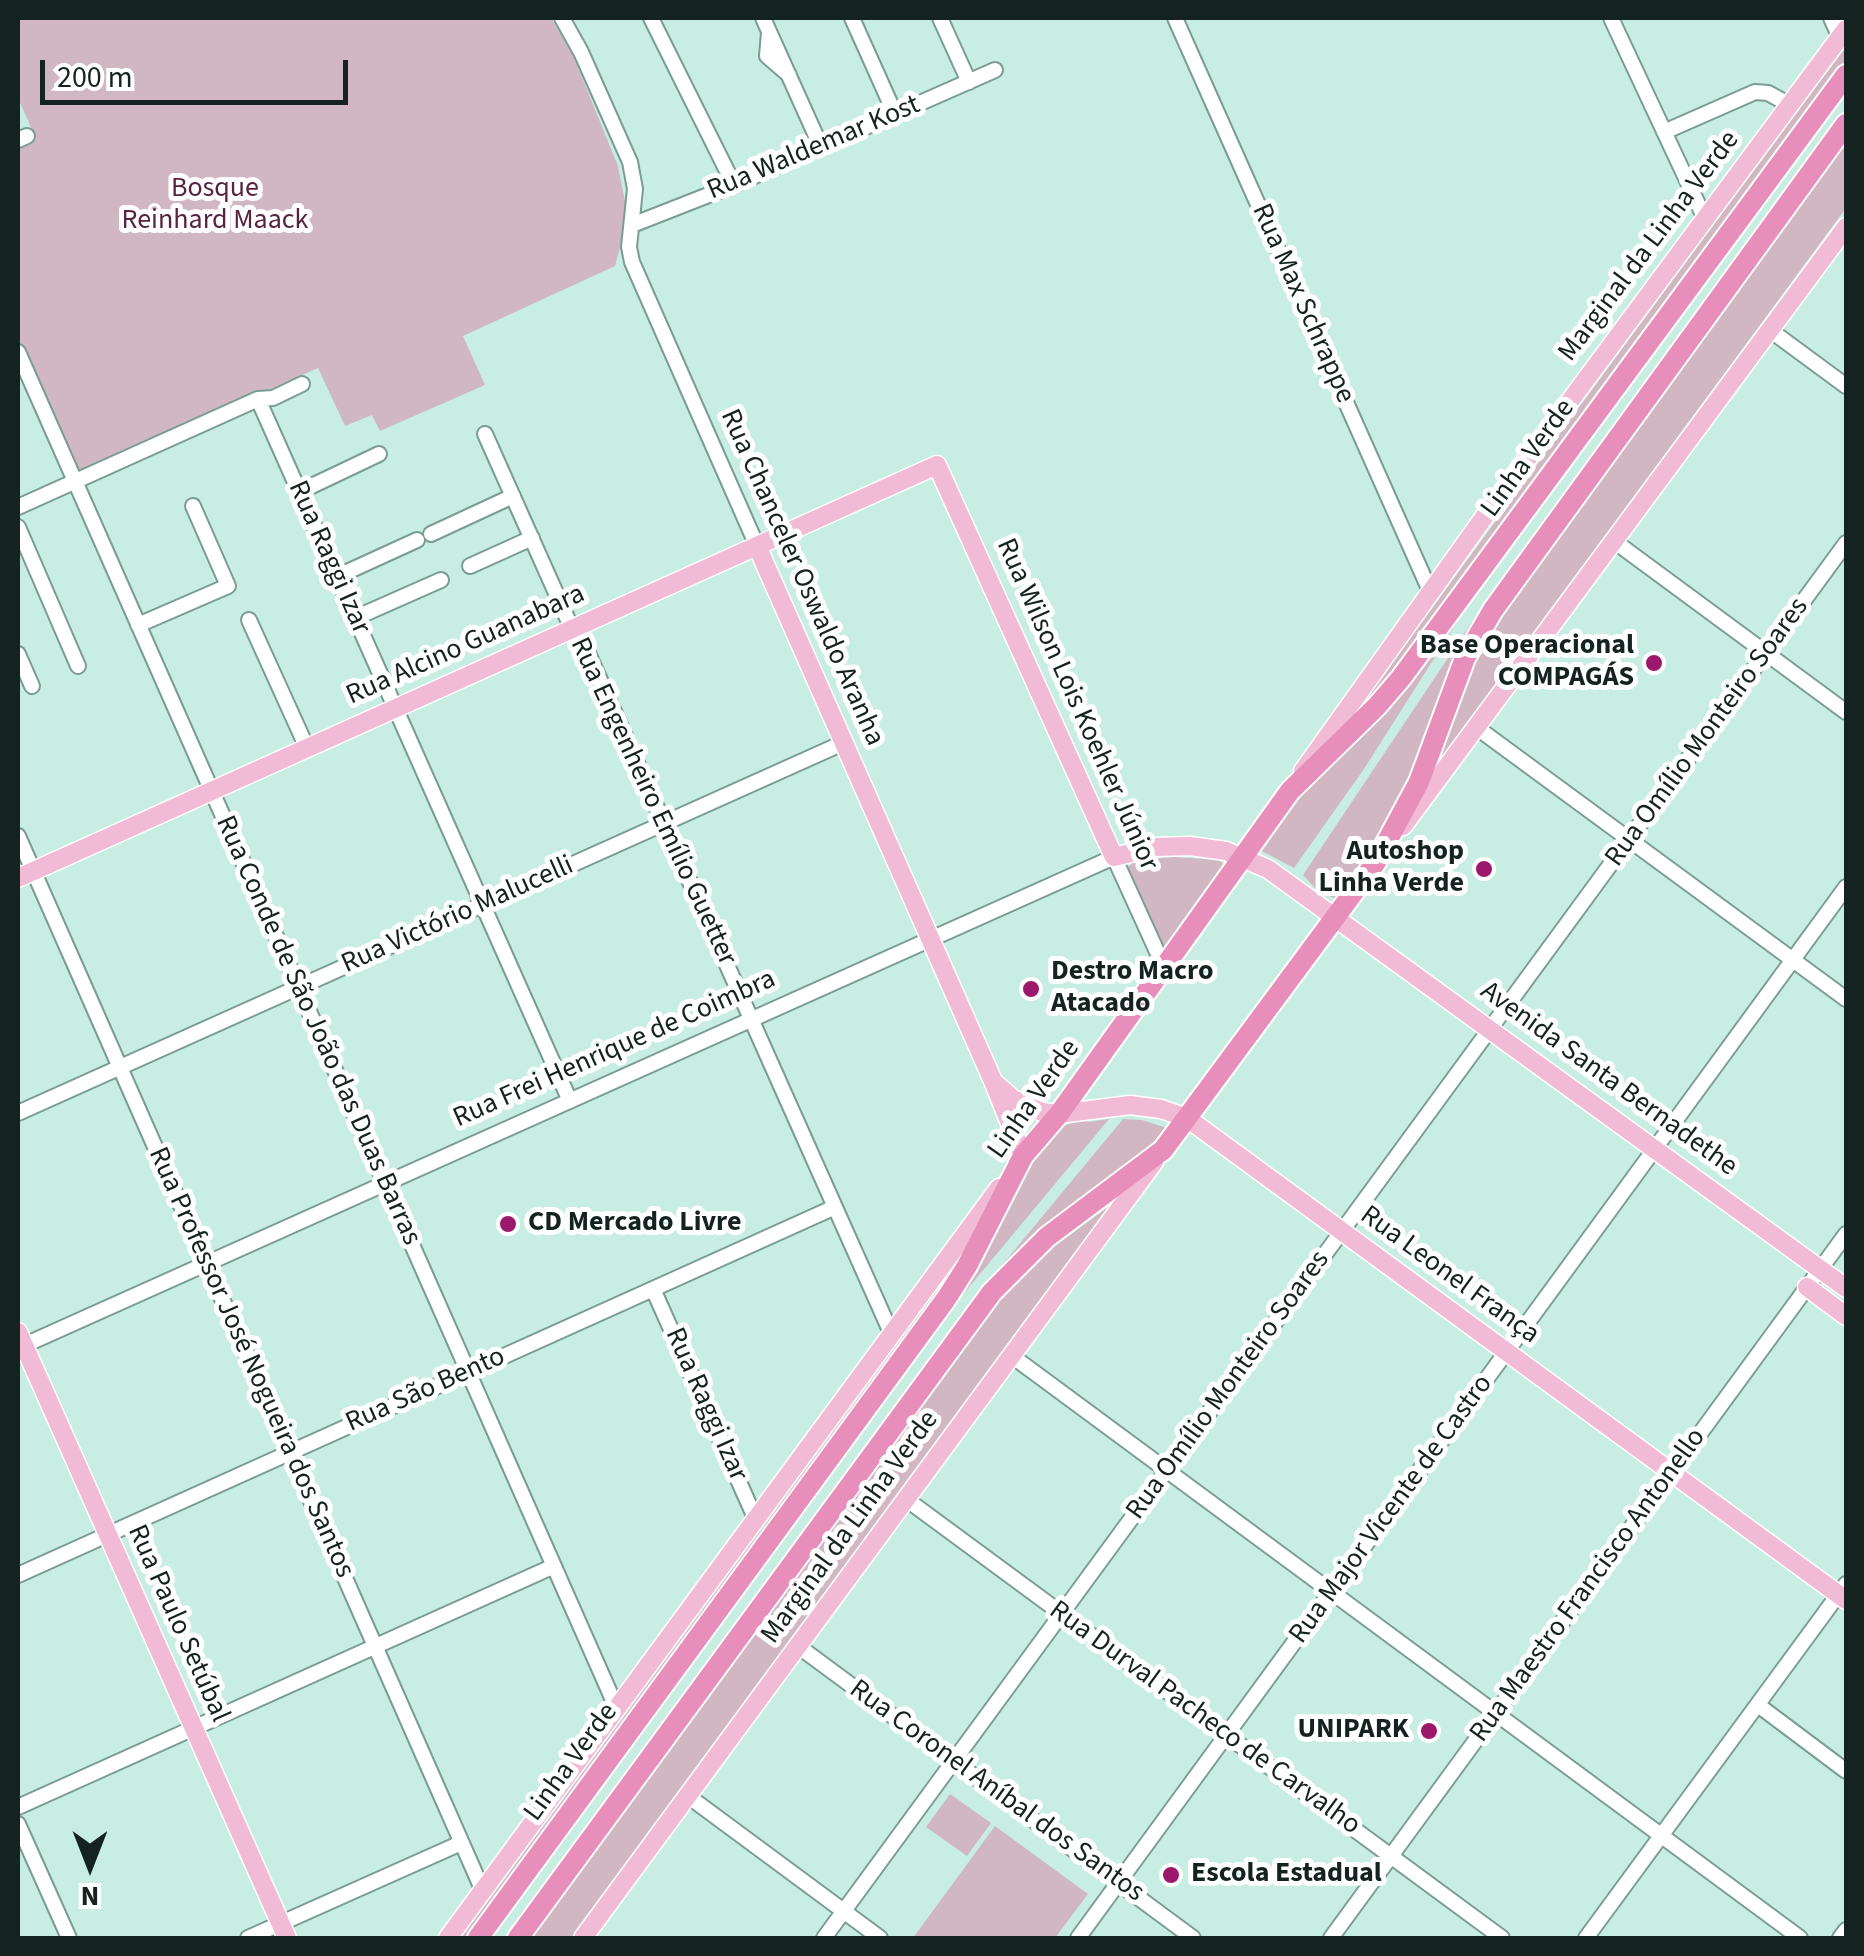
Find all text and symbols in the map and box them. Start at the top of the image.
scale bar [45,40,352,102]
text: 200 m [57,56,133,99]
street label: Rua Waldemar Kost [703,89,925,209]
street label: Marginal da Linha Verde [1552,125,1748,369]
park label: Bosque Reinhard Maack [122,173,308,239]
street label: Rua Max Schrappe [1243,199,1361,409]
street label: Linha Verde [1475,394,1583,524]
street label: Rua Chanceler Oswaldo Aranha [711,405,891,751]
street label: Rua Raggi Izar [279,476,377,640]
street label: Rua Wilson Lois Koehler Júnior [987,534,1165,876]
street label: Rua Alcino Guanabara [342,578,590,714]
street label: Rua Omílio Monteiro Soares [1599,592,1817,874]
place label: Base Operacional COMPAGÁS [1420,630,1634,696]
street label: Rua Engenheiro Emílio Guetter [561,633,743,971]
marker: Base Operacional COMPAGÁS [1643,652,1665,674]
street label: Rua Conde de São João das Duas Barras [207,811,427,1251]
place label: Autoshop Linha Verde [1318,836,1464,902]
street label: Rua Victório Malucelli [337,850,579,982]
marker: Autoshop Linha Verde [1473,858,1495,880]
place label: Destro Macro Atacado [1051,956,1213,1022]
street label: Rua Frei Henrique de Coimbra [449,964,781,1136]
street label: Avenida Santa Bernadethe [1473,975,1743,1185]
marker: Destro Macro Atacado [1020,978,1042,1000]
street label: Linha Verde [982,1034,1088,1166]
street label: Rua Professor José Nogueira dos Santos [140,1143,360,1583]
street label: Rua Leonel França [1353,1200,1545,1352]
place label: CD Mercado Livre [528,1207,741,1241]
marker: CD Mercado Livre [497,1213,519,1235]
street label: Rua Omílio Monteiro Soares [1120,1245,1338,1527]
street label: Rua Raggi Izar [656,1323,754,1487]
street label: Rua São Bento [341,1341,511,1441]
street label: Rua Major Vicente de Castro [1283,1369,1501,1651]
street label: Marginal da Linha Verde [755,1405,947,1651]
street label: Rua Maestro Francisco Antonello [1464,1423,1714,1749]
street label: Rua Paulo Setúbal [118,1520,236,1728]
street label: Rua Durval Pacheco de Carvalho [1042,1595,1366,1843]
street label: Rua Coronel Aníbal dos Santos [842,1674,1150,1910]
street label: Linha Verde [518,1698,626,1828]
place label: UNIPARK [1297,1714,1409,1748]
marker: UNIPARK [1418,1720,1440,1742]
north arrow [40,1816,140,1916]
place label: Escola Estadual [1191,1858,1382,1892]
marker: Escola Estadual [1160,1864,1182,1886]
text: N [81,1876,99,1916]

